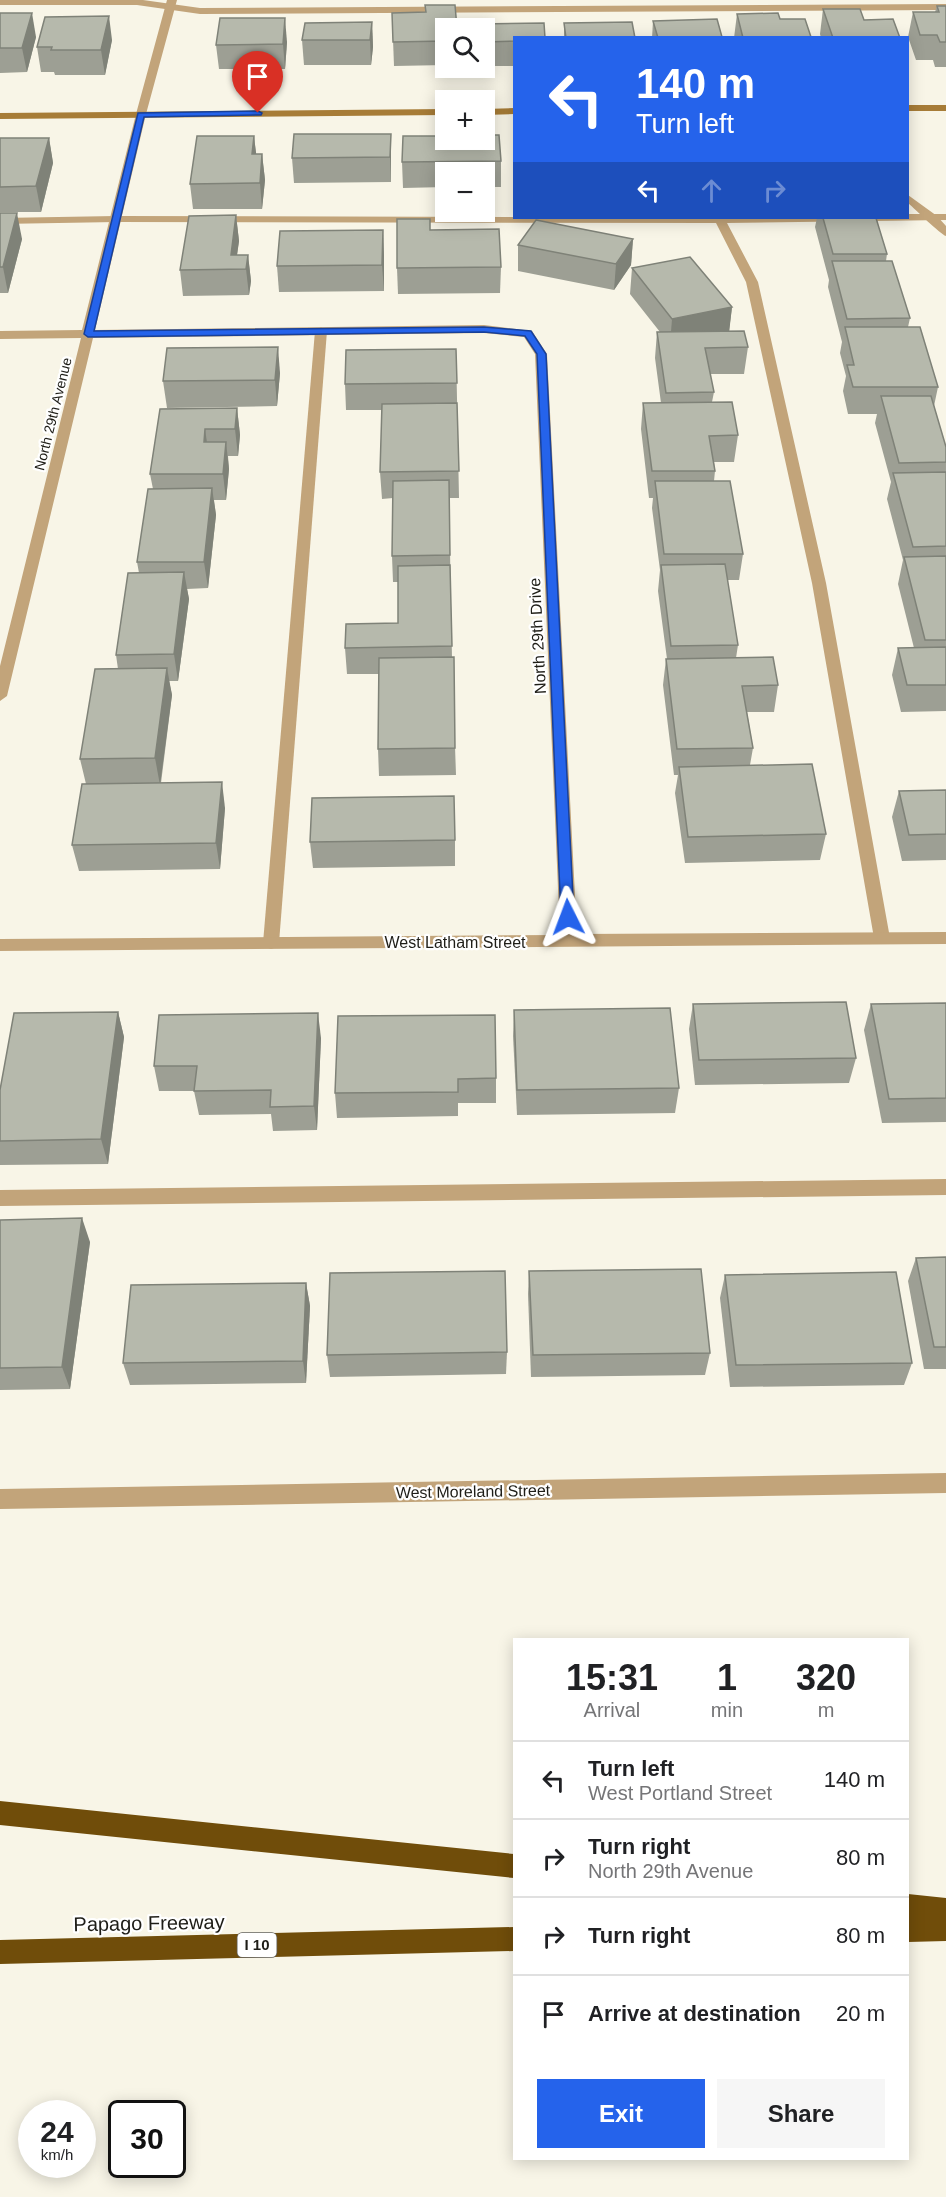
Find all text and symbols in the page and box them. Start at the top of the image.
map controls [435,18,495,222]
button: search [435,18,495,78]
pin [232,51,283,113]
icon: arrive [241,60,274,93]
icon: left [537,60,615,138]
text: 140 m [636,60,755,107]
button: + [435,90,495,150]
text: Turn left [636,109,734,139]
button: − [435,162,495,222]
icon: left [632,174,665,207]
icon: ahead [695,174,728,207]
icon: right [758,174,791,207]
street label: North 29th Avenue [31,356,75,472]
street label: North 29th Drive [526,577,549,695]
position arrow [536,885,600,949]
street label: West Latham Street [384,934,526,951]
street label: West Moreland Street [396,1482,551,1501]
text: 15:31 [566,1657,658,1698]
text: 1 [717,1657,737,1698]
text: 320 [796,1657,856,1698]
text: Arrival [584,1699,640,1721]
text: min [711,1699,743,1721]
text: m [818,1699,834,1721]
text: Turn left [588,1756,674,1781]
icon: left [537,1764,570,1797]
text: 140 m [824,1767,885,1792]
text: West Portland Street [588,1782,772,1804]
text: Turn right [588,1834,690,1859]
icon: right [537,1842,570,1875]
text: 80 m [836,1845,885,1870]
text: North 29th Avenue [588,1860,753,1882]
street label: Papago Freeway [73,1911,225,1935]
icon: right [537,1920,570,1953]
text: Turn right [588,1923,690,1948]
text: 80 m [836,1923,885,1948]
road number: I 10 [238,1933,276,1957]
icon: arrive [537,1998,570,2031]
text: Arrive at destination [588,2001,801,2026]
text: 20 m [836,2001,885,2026]
button: Exit [537,2079,705,2148]
button: Share [717,2079,885,2148]
speed limit sign: 30 [108,2100,186,2178]
text: 24 [40,2115,74,2148]
text: km/h [41,2146,73,2163]

